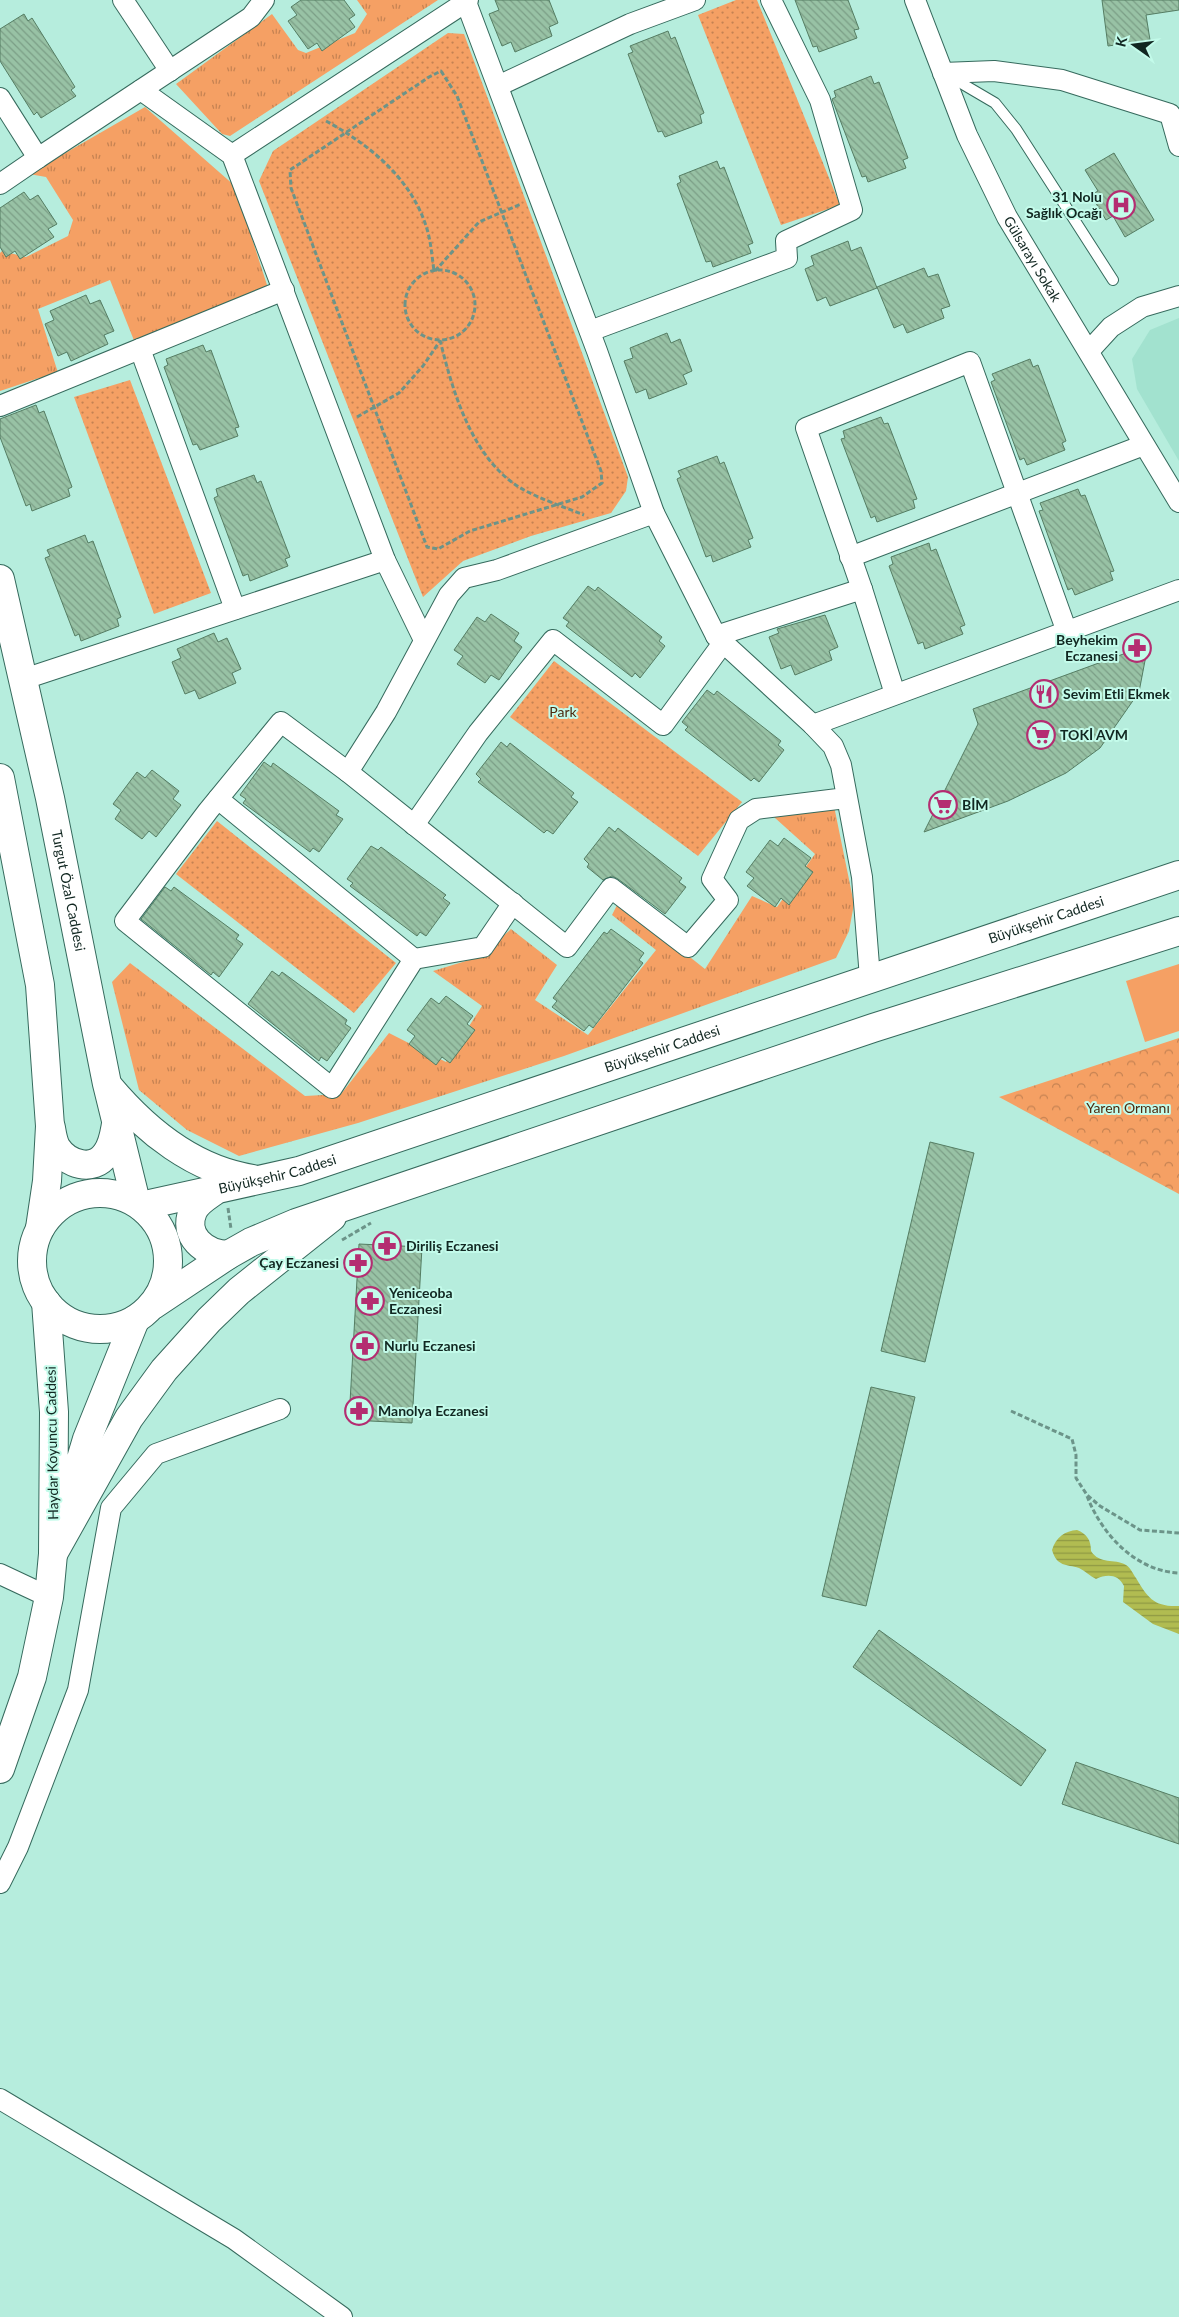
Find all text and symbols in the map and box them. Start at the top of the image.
north arrow [1109,20,1159,70]
text: K [1111,35,1130,48]
place label: 31 Nolu Sağlık Ocağı [1026,188,1102,221]
hospital icon: 31 Nolu Sağlık Ocağı [1106,190,1136,220]
street label: Gülsarayı Sokak [1000,213,1066,305]
place label: Beyhekim Eczanesi [1056,631,1118,664]
pharmacy icon: Beyhekim Eczanesi [1122,633,1152,663]
restaurant icon: Sevim Etli Ekmek [1029,679,1059,709]
place label: Sevim Etli Ekmek [1063,685,1170,702]
park label: Park [549,703,578,720]
supermarket icon: TOKİ AVM [1026,720,1056,750]
place label: TOKİ AVM [1060,726,1128,743]
supermarket icon: BİM [928,790,958,820]
place label: BİM [962,796,989,813]
street label: Turgut Özal Caddesi [49,828,89,953]
street label: Büyükşehir Caddesi [986,892,1106,947]
street label: Büyükşehir Caddesi [602,1021,722,1076]
park label: Yaren Ormanı [1086,1099,1170,1116]
street label: Büyükşehir Caddesi [217,1150,338,1197]
pharmacy icon: Diriliş Eczanesi [372,1231,402,1261]
place label: Diriliş Eczanesi [406,1237,499,1254]
pharmacy icon: Çay Eczanesi [343,1248,373,1278]
place label: Çay Eczanesi [259,1254,339,1271]
place label: Yeniceoba Eczanesi [388,1284,453,1317]
pharmacy icon: Yeniceoba Eczanesi [355,1286,385,1316]
pharmacy icon: Nurlu Eczanesi [350,1331,380,1361]
place label: Nurlu Eczanesi [384,1337,476,1354]
street label: Haydar Koyuncu Caddesi [42,1366,61,1520]
pharmacy icon: Manolya Eczanesi [344,1396,374,1426]
place label: Manolya Eczanesi [378,1402,488,1419]

